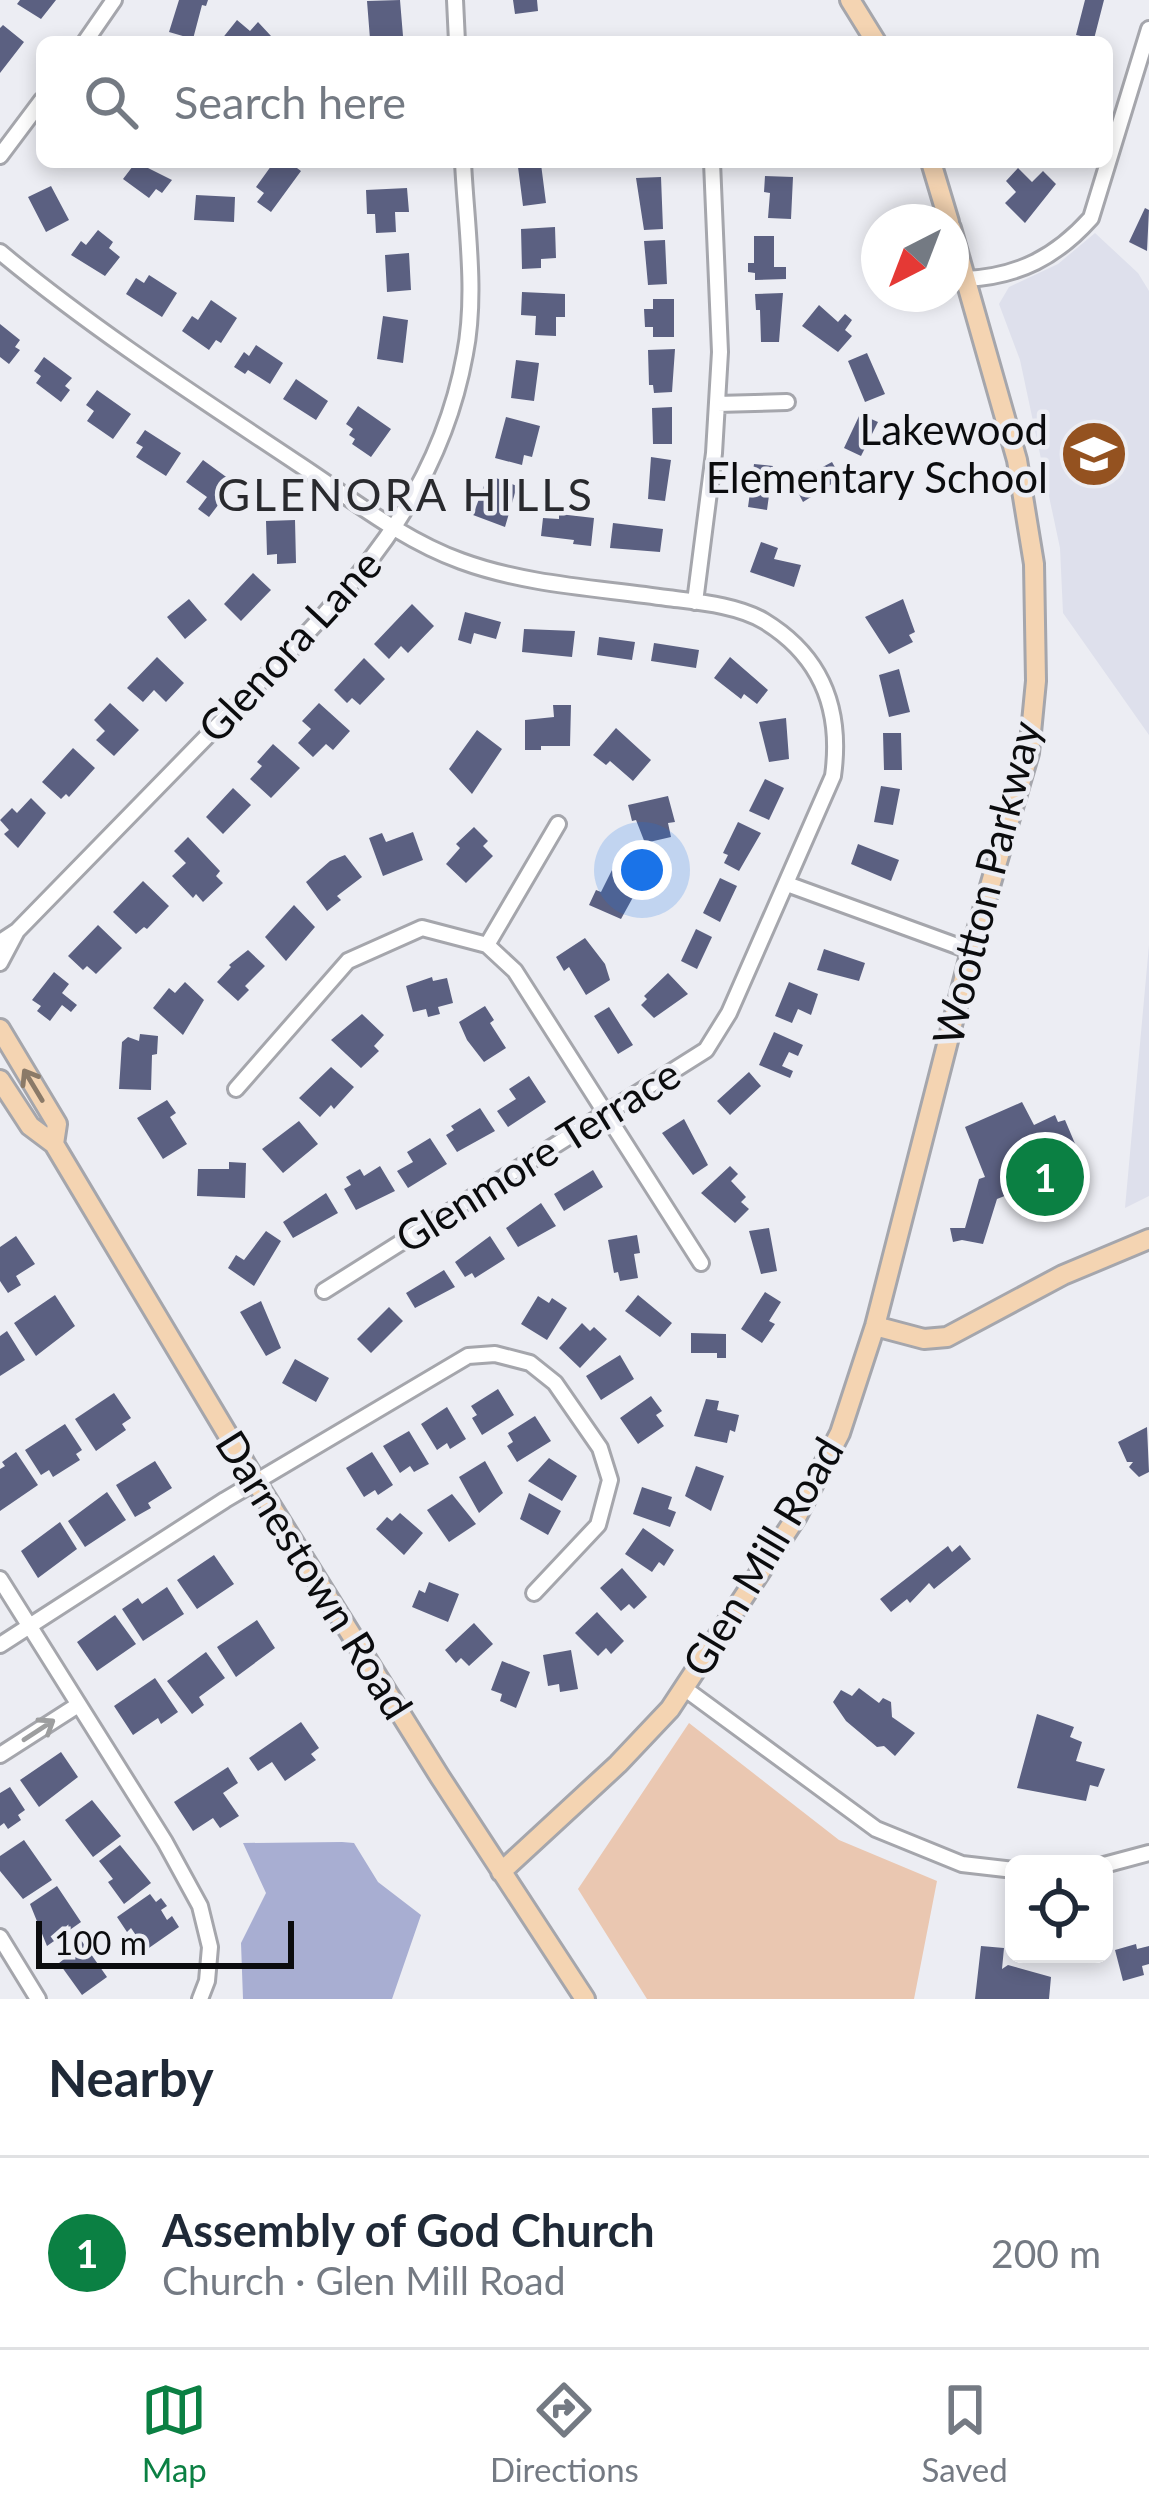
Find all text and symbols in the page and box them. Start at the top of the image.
search box [36,36,1113,168]
icon: search [78,69,144,135]
text: Search here [174,75,406,129]
north arrow [861,204,969,312]
place label: Lakewood Elementary School [706,404,1048,502]
school or university icon: Lakewood Elementary School [1059,419,1129,489]
district label: GLENORA HILLS [217,467,595,521]
street label: Glenora Lane [188,539,391,752]
street label: Wootton Parkway [922,715,1051,1050]
your location [612,840,672,900]
street label: Glenmore Terrace [386,1048,689,1263]
one-way arrow [21,1068,45,1103]
pin: 1 [1006,1132,1084,1222]
street label: Darnestown Road [206,1421,424,1728]
street label: Glen Mill Road [671,1428,853,1685]
one-way arrow [21,1717,55,1742]
map controls [1005,1855,1113,1963]
button: locate [1005,1855,1113,1963]
scale bar [36,1915,294,1968]
text: 100 m [54,1922,147,1962]
text: Nearby [48,2047,214,2108]
text: Assembly of God Church [162,2203,655,2257]
text: 1 [76,2230,98,2276]
text: 200 m [991,2230,1101,2276]
text: Church · Glen Mill Road [162,2257,565,2303]
tab: Map [141,2377,207,2489]
tab: Directions [490,2377,639,2489]
tab: Saved [921,2377,1008,2489]

